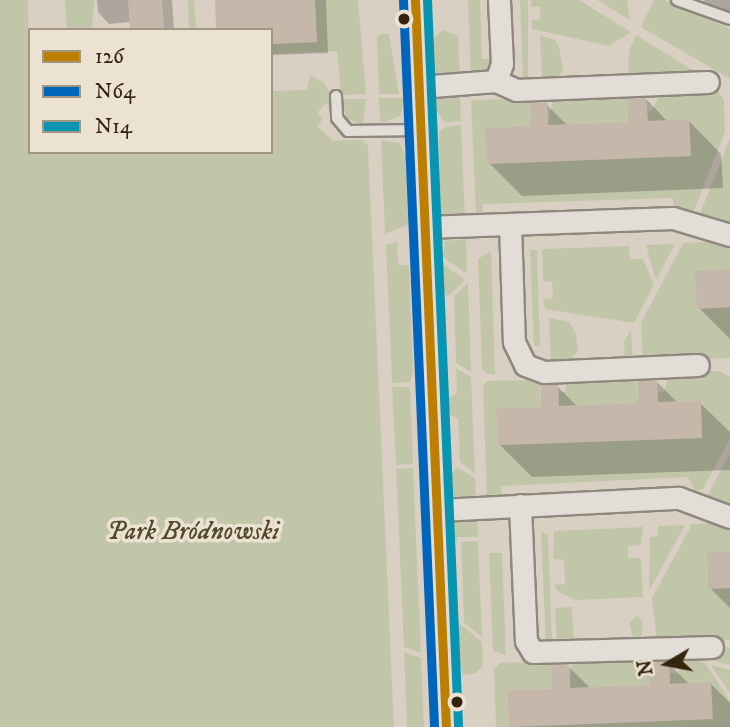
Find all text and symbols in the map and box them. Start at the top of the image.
unlabelled marker [397,12,411,26]
legend [28,28,273,154]
text: 126 [95,44,124,70]
text: N64 [95,79,135,105]
text: N14 [95,114,132,140]
park label: Park Bródnowski [107,516,279,548]
north arrow [632,629,702,699]
text: N [633,658,659,677]
unlabelled marker [450,695,464,709]

